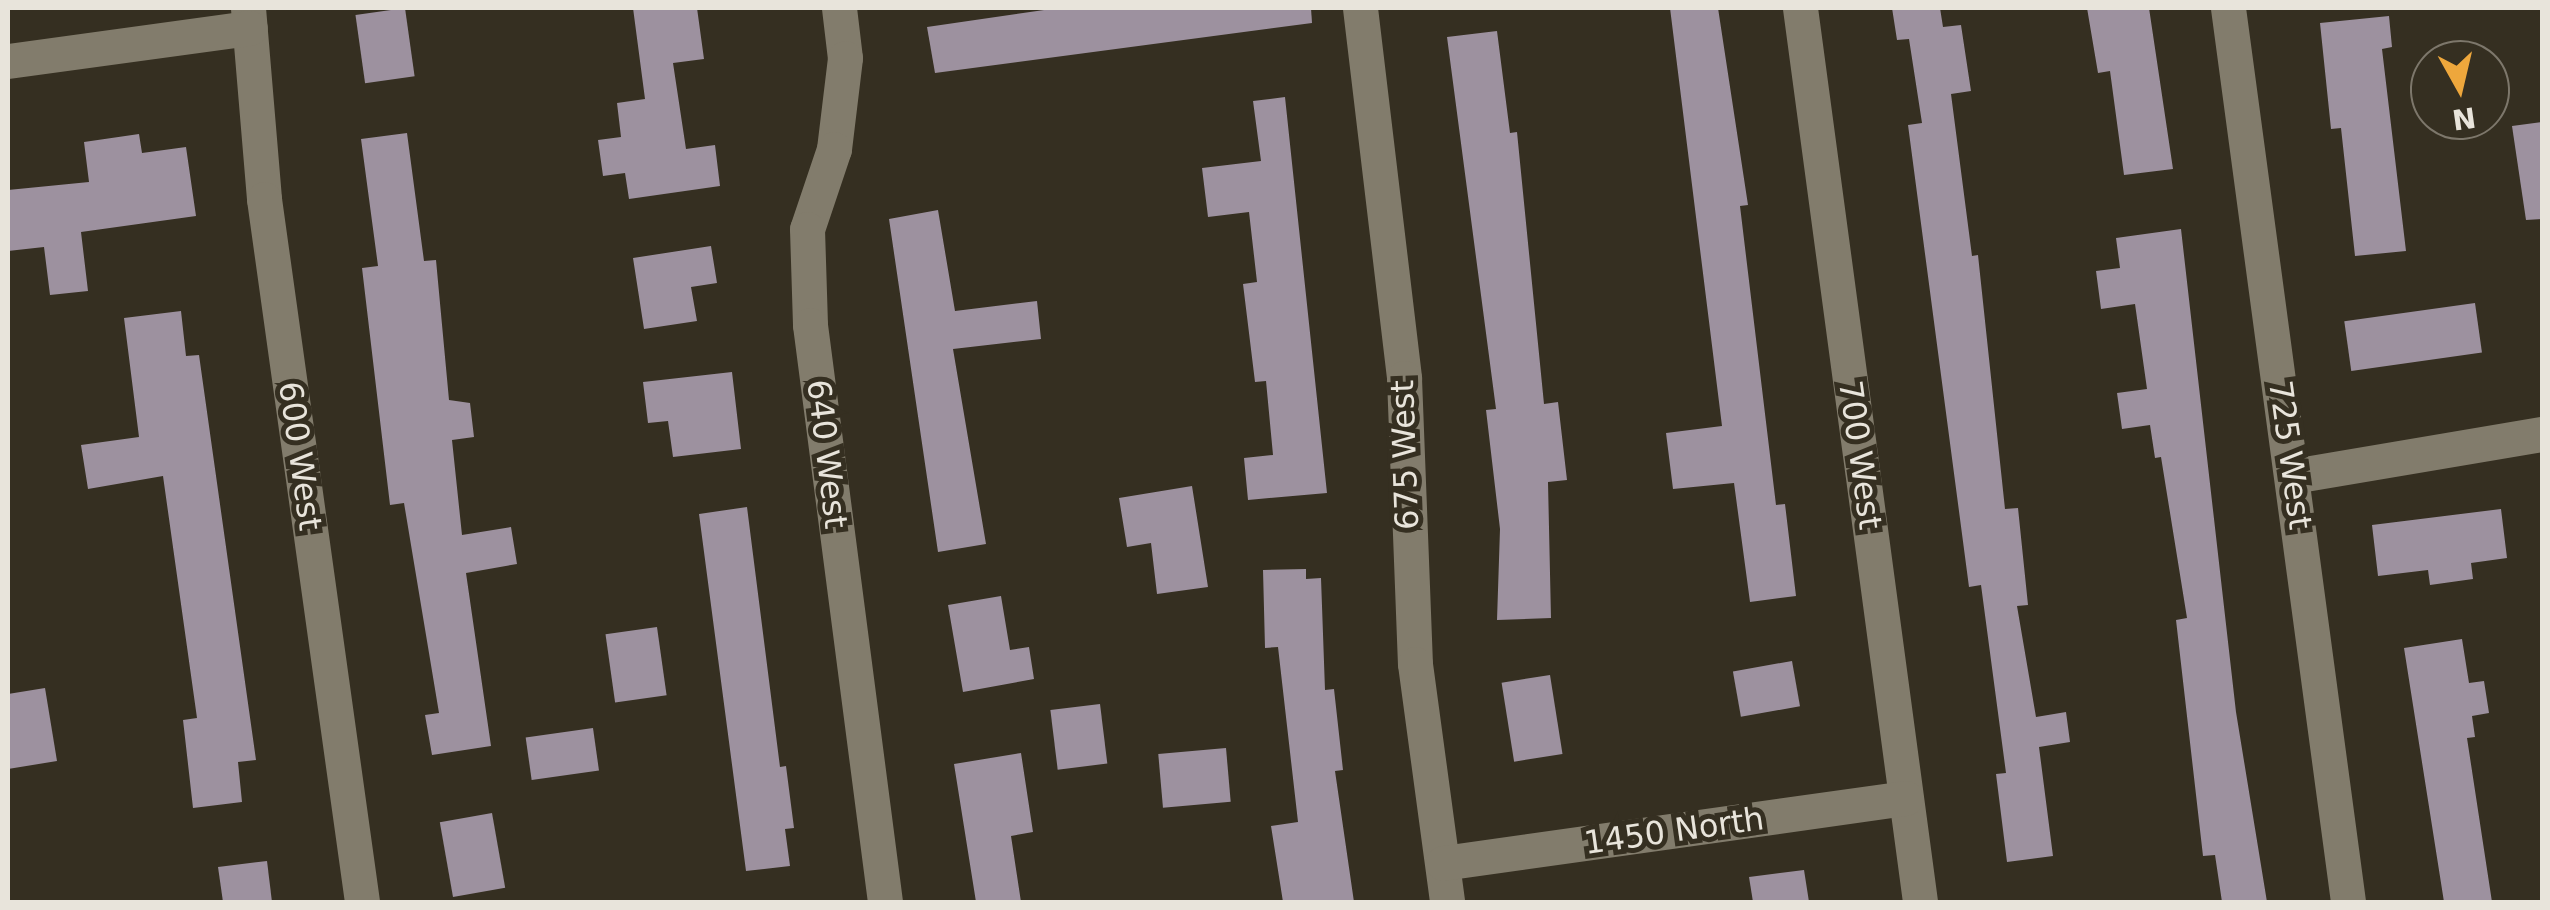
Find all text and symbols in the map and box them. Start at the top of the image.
north arrow [2410,40,2510,140]
text: N [2450,100,2478,136]
street label: 640 West [799,377,855,531]
street label: 700 West [1831,378,1889,532]
street label: 725 West [2261,378,2319,532]
street label: 600 West [271,379,329,533]
street label: 675 West [1383,379,1427,531]
street label: 1450 North [1582,799,1766,863]

